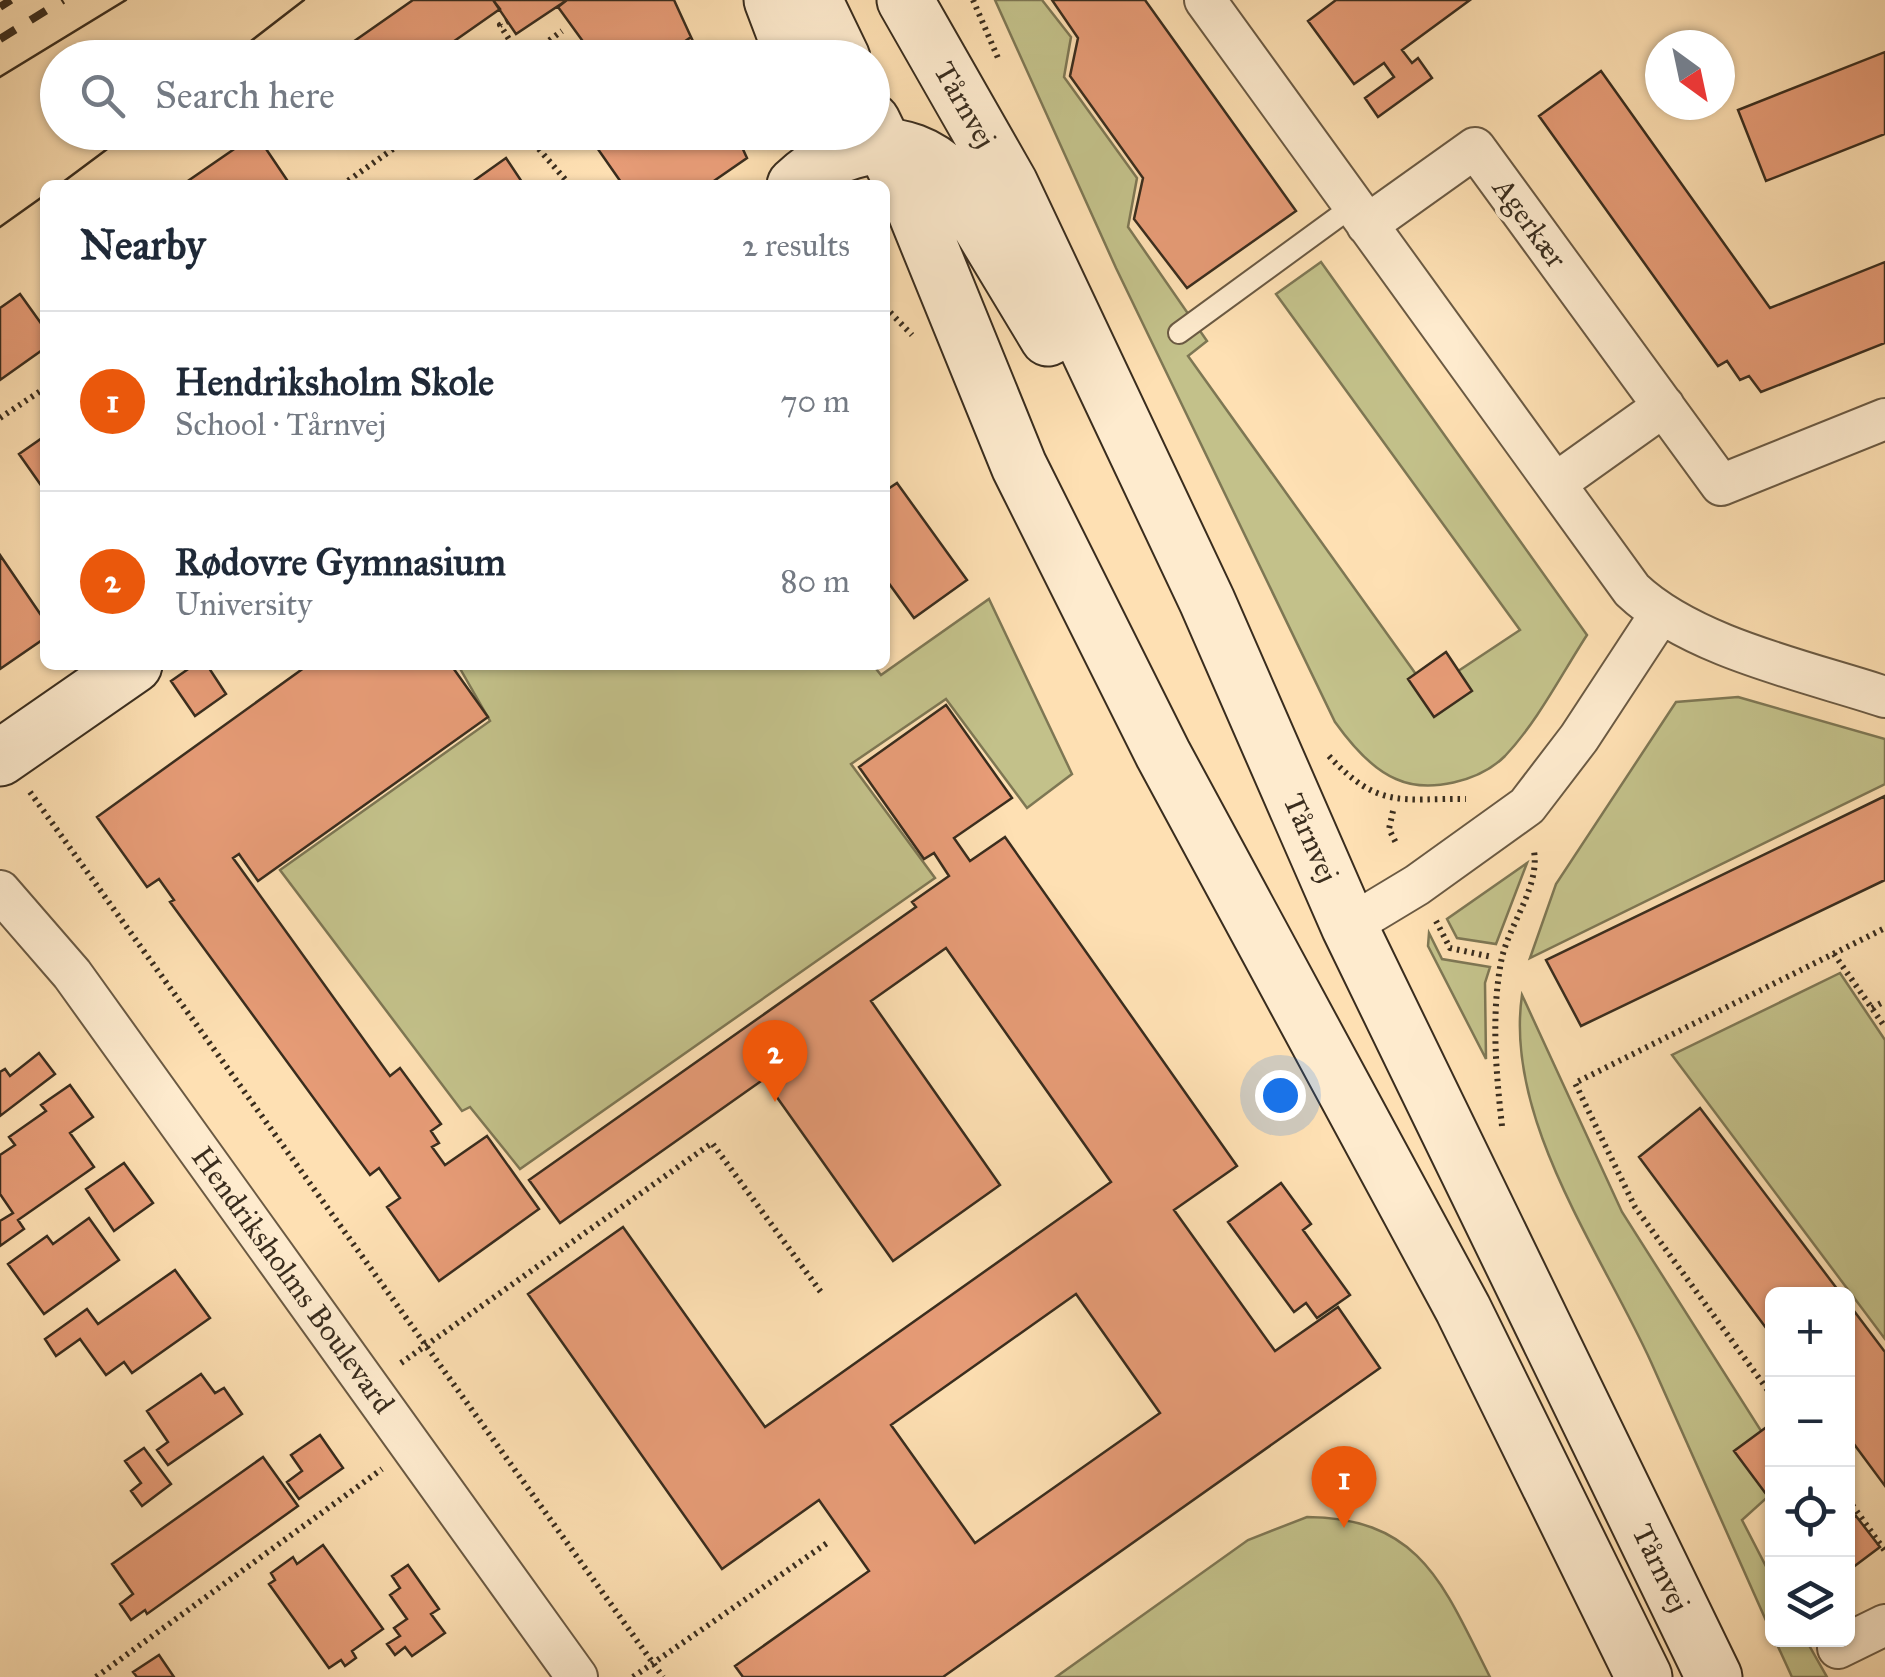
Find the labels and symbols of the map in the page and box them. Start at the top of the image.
north arrow [1645,30,1735,120]
street label: Tårnvej [926,56,1004,154]
street label: Agerkær [1484,169,1575,276]
street label: Tårnvej [1276,788,1346,888]
pin: 2 [742,1020,808,1102]
your location [1255,1070,1306,1121]
street label: Hendriksholms Boulevard [184,1140,402,1420]
pin: 1 [1312,1446,1376,1528]
street label: Tårnvej [1624,1518,1698,1618]

